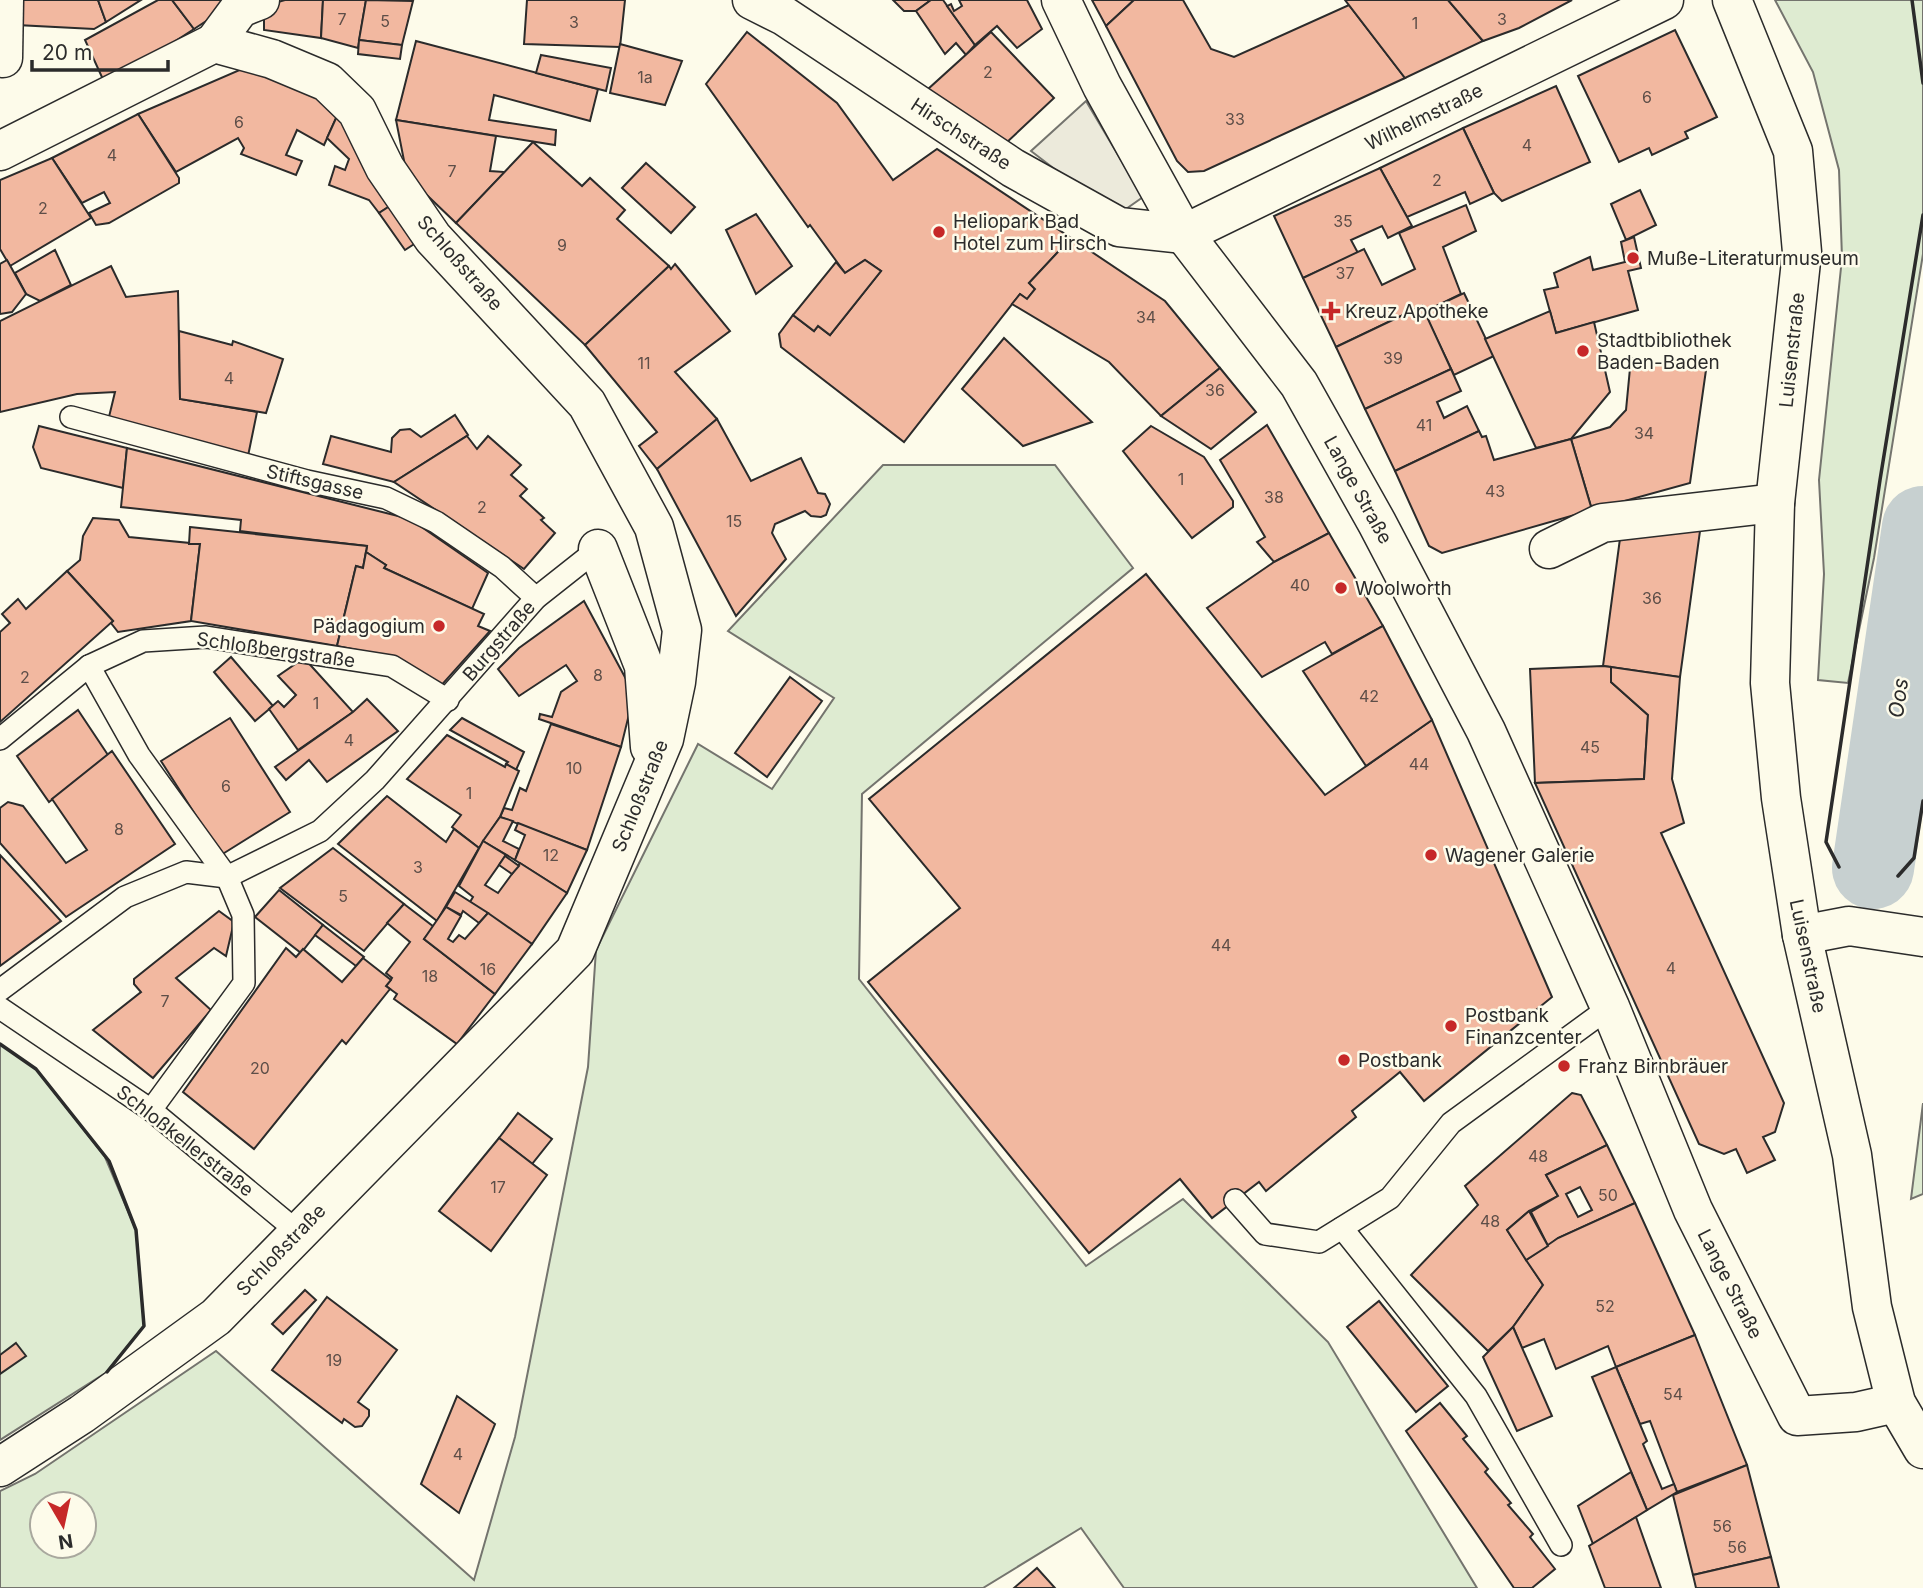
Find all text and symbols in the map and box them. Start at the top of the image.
house number: 7 [337,9,347,29]
house number: 3 [1497,9,1507,29]
house number: 5 [380,11,390,31]
house number: 3 [569,12,579,32]
house number: 1 [1412,13,1418,33]
scale bar [32,28,168,72]
text: 20 m [42,40,92,65]
house number: 2 [983,62,993,82]
house number: 1a [637,67,653,87]
street label: Wilhelmstraße [1361,79,1487,155]
house number: 6 [1642,87,1652,107]
street label: Hirschstraße [907,93,1015,175]
house number: 33 [1225,109,1245,129]
house number: 6 [234,112,244,132]
house number: 4 [1522,135,1532,155]
house number: 4 [107,145,117,165]
house number: 7 [447,161,457,181]
house number: 2 [1432,170,1442,190]
house number: 2 [38,198,48,218]
place label: Heliopark Bad Hotel zum Hirsch [953,210,1107,255]
street label: Schloßstraße [412,211,508,315]
house number: 35 [1333,211,1353,231]
marker: Heliopark Bad Hotel zum Hirsch [931,224,947,240]
house number: 9 [557,235,567,255]
place label: Muße-Literaturmuseum [1647,247,1859,270]
marker: Muße-Literaturmuseum [1625,250,1641,266]
house number: 37 [1336,263,1354,283]
street label: Luisenstraße [1775,291,1809,409]
place label: Kreuz Apotheke [1345,300,1489,323]
marker: Kreuz Apotheke [1323,303,1339,319]
house number: 34 [1136,307,1156,327]
place label: Stadtbibliothek Baden-Baden [1597,329,1732,374]
marker: Stadtbibliothek Baden-Baden [1575,343,1591,359]
house number: 39 [1383,348,1403,368]
house number: 11 [637,353,651,373]
house number: 4 [224,368,234,388]
house number: 36 [1205,380,1225,400]
house number: 41 [1416,415,1432,435]
house number: 34 [1634,423,1654,443]
street label: Lange Straße [1319,432,1397,548]
street label: Stiftsgasse [264,460,366,504]
house number: 1 [1178,469,1184,489]
house number: 43 [1485,481,1505,501]
house number: 38 [1264,487,1284,507]
house number: 2 [477,497,487,517]
house number: 15 [726,511,742,531]
house number: 40 [1290,575,1310,595]
place label: Woolworth [1355,577,1452,600]
marker: Woolworth [1333,580,1349,596]
house number: 36 [1642,588,1662,608]
street label: Burgstraße [458,596,540,686]
place label: Pädagogium [313,615,425,638]
marker: Pädagogium [431,618,447,634]
street label: Schloßbergstraße [195,627,357,673]
house number: 8 [593,665,603,685]
house number: 2 [20,667,30,687]
water label: Oos [1883,677,1913,719]
house number: 42 [1359,686,1379,706]
house number: 1 [313,693,319,713]
house number: 4 [344,730,354,750]
street label: Schloßstraße [607,737,673,855]
house number: 45 [1580,737,1600,757]
house number: 44 [1409,754,1429,774]
house number: 10 [566,758,582,778]
house number: 6 [221,776,231,796]
house number: 1 [466,783,472,803]
house number: 8 [114,819,124,839]
place label: Wagener Galerie [1445,844,1595,867]
house number: 12 [543,845,559,865]
marker: Wagener Galerie [1423,847,1439,863]
house number: 3 [413,857,423,877]
house number: 5 [338,886,348,906]
street label: Luisenstraße [1785,897,1831,1015]
house number: 44 [1211,935,1231,955]
house number: 4 [1666,958,1676,978]
house number: 16 [480,959,496,979]
house number: 18 [422,966,438,986]
house number: 7 [160,991,170,1011]
place label: Postbank Finanzcenter [1465,1004,1582,1049]
marker: Postbank Finanzcenter [1443,1018,1459,1034]
place label: Postbank [1358,1049,1442,1072]
marker: Postbank [1336,1052,1352,1068]
place label: Franz Birnbräuer [1578,1055,1728,1078]
house number: 20 [250,1058,270,1078]
marker: Franz Birnbräuer [1556,1058,1572,1074]
street label: Schloßkellerstraße [112,1080,258,1202]
house number: 48 [1528,1146,1548,1166]
house number: 17 [490,1177,506,1197]
house number: 50 [1598,1185,1618,1205]
street label: Schloßstraße [231,1199,331,1301]
house number: 48 [1480,1211,1500,1231]
street label: Lange Straße [1693,1225,1767,1343]
house number: 52 [1595,1296,1615,1316]
house number: 19 [326,1350,342,1370]
house number: 54 [1663,1384,1683,1404]
house number: 4 [453,1444,463,1464]
north arrow [28,1490,98,1560]
house number: 56 [1712,1516,1732,1536]
text: N [57,1529,75,1554]
house number: 56 [1727,1537,1747,1557]

